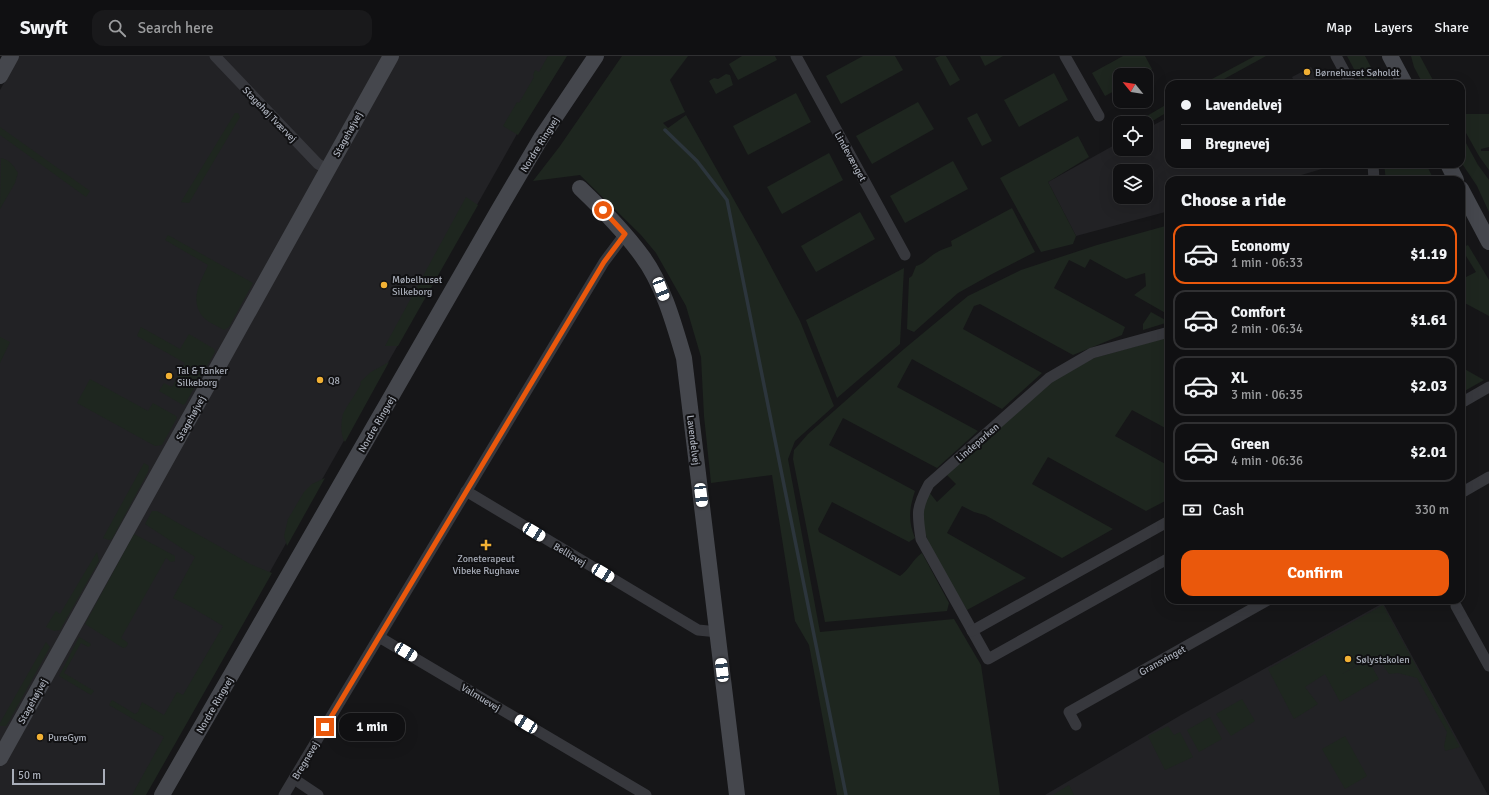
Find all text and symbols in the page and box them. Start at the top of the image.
search box [92,10,372,46]
text: Swyft [20,16,68,40]
icon: search [106,17,128,39]
text: Search here [138,19,213,37]
text: Map [1326,19,1352,36]
text: Layers [1374,19,1413,36]
text: Share [1435,19,1469,36]
marker: Børnehuset Søholdt [1302,67,1312,77]
place label: Børnehuset Søholdt [1315,67,1400,79]
north arrow [1113,68,1153,108]
map controls [1113,68,1153,204]
street label: Stagehøj Tværvej [240,84,299,145]
text: Lavendelvej [1205,96,1282,114]
street label: Stagehøjvej [331,110,365,159]
street label: Nordre Ringvej [518,114,562,175]
button: locate [1113,116,1153,156]
street label: Lindevænget [832,130,869,184]
text: Bregnevej [1205,135,1270,153]
button: layers [1113,164,1153,204]
text: Choose a ride [1181,189,1286,211]
route start [594,201,612,219]
icon: car [1183,236,1219,272]
text: Economy [1231,237,1290,255]
text: $1.19 [1410,245,1447,263]
text: 1 min · 06:33 [1231,255,1303,271]
place label: Møbelhuset Silkeborg [392,274,443,298]
car [651,276,671,302]
marker: Møbelhuset Silkeborg [379,280,389,290]
icon: car [1183,302,1219,338]
text: Comfort [1231,303,1285,321]
text: $1.61 [1410,311,1447,329]
text: 2 min · 06:34 [1231,321,1303,337]
place label: Tal & Tanker Silkeborg [177,365,228,389]
icon: car [1183,368,1219,404]
text: XL [1231,369,1248,387]
marker: Tal & Tanker Silkeborg [164,371,174,381]
marker: Q8 [315,375,325,385]
place label: Q8 [328,375,340,387]
text: $2.03 [1410,377,1447,395]
text: 3 min · 06:35 [1231,387,1303,403]
street label: Stagehøjvej [174,394,208,443]
street label: Nordre Ringvej [356,394,398,455]
street label: Lavendelvej [684,414,702,466]
street label: Lindeparken [954,421,1002,465]
icon: car [1183,434,1219,470]
text: Green [1231,435,1270,453]
text: $2.01 [1410,443,1447,461]
text: 4 min · 06:36 [1231,453,1303,469]
car [694,482,708,508]
icon: cash [1181,499,1203,521]
text: Cash [1213,501,1244,519]
text: 330 m [1415,502,1449,518]
car [521,521,547,543]
marker: Zoneterapeut Vibeke Rughave [480,539,492,551]
street label: Bellisvej [551,540,588,569]
button: Confirm [1181,550,1449,596]
place label: Zoneterapeut Vibeke Rughave [452,553,520,577]
car [590,562,616,584]
car [393,641,419,663]
street label: Gransvinget [1137,643,1188,679]
marker: Sølystskolen [1343,654,1353,664]
place label: Sølystskolen [1356,654,1410,666]
car [715,657,729,683]
street label: Nordre Ringvej [194,675,236,736]
street label: Stagehøjvej [16,677,50,726]
street label: Valmuevej [459,681,503,714]
callout: 1 min [339,713,405,741]
car [513,713,539,735]
route end [316,718,334,736]
text: 1 min [356,719,388,735]
marker: PureGym [35,732,45,742]
place label: PureGym [48,732,87,744]
street label: Bregnevej [290,739,322,782]
scale bar [12,767,105,786]
text: 50 m [18,769,41,782]

